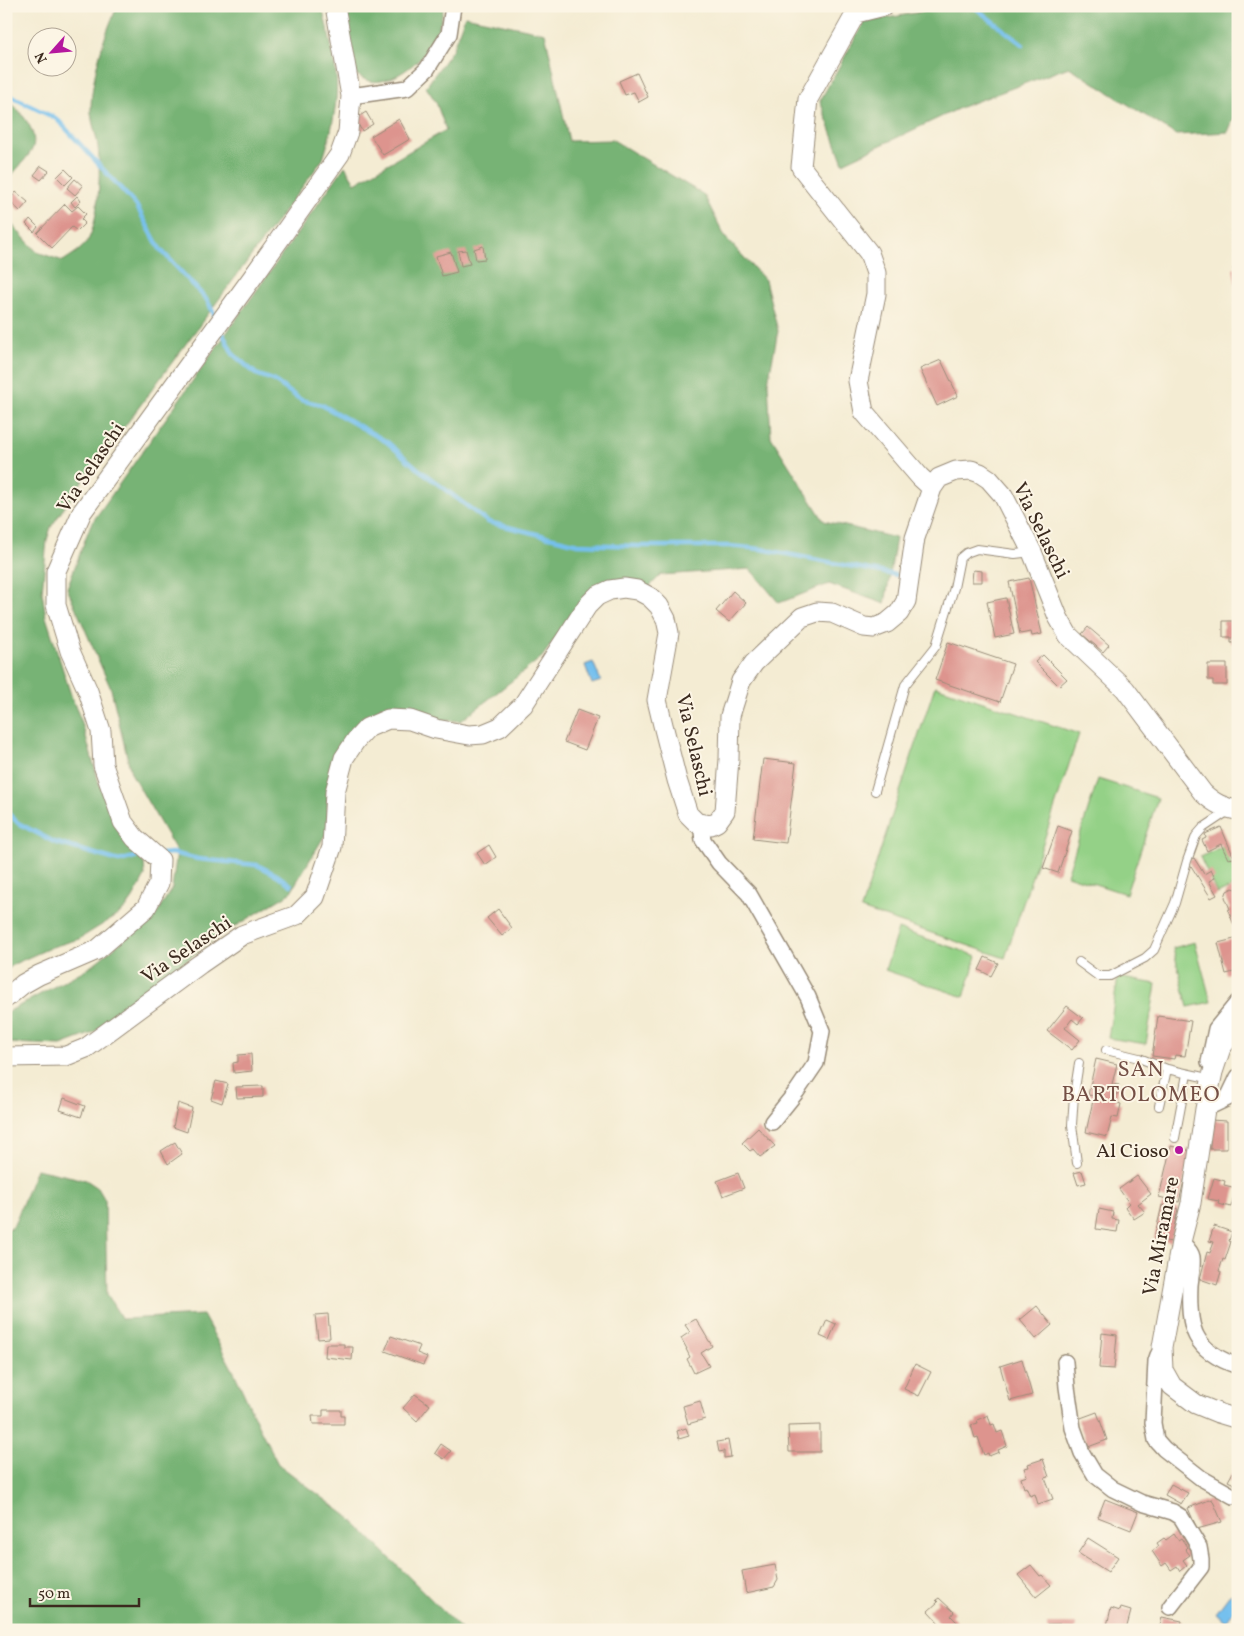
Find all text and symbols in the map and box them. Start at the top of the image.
north arrow [28,28,78,78]
text: N [31,48,53,66]
street label: Via Selaschi [51,417,132,519]
street label: Via Selaschi [1005,478,1076,584]
street label: Via Selaschi [668,692,718,799]
street label: Via Selaschi [136,910,238,991]
district label: SAN BARTOLOMEO [1062,1055,1221,1111]
place label: Al Cioso [1096,1138,1169,1166]
marker: Al Cioso [1173,1144,1185,1156]
street label: Via Miramare [1137,1174,1187,1299]
scale bar [30,1576,139,1608]
text: 50 m [38,1584,70,1605]

